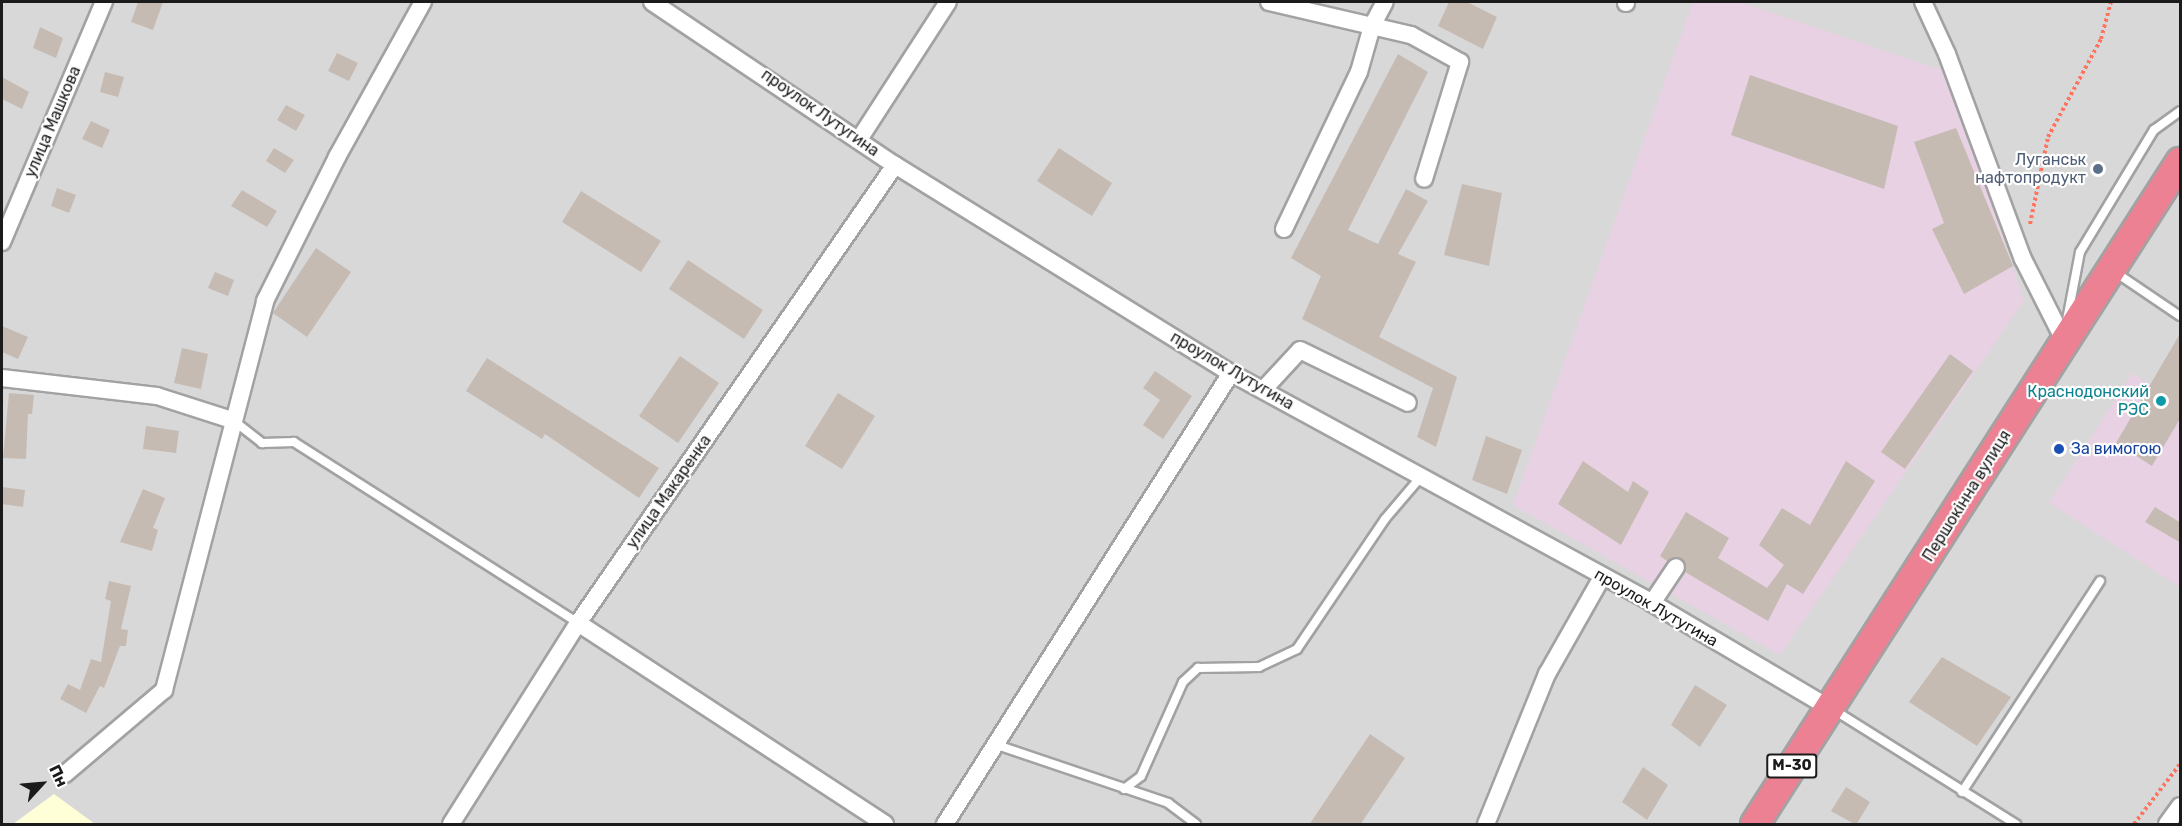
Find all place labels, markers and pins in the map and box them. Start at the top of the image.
place label: Луганськ нафтопродукт [1975,150,2086,188]
marker: Луганськ нафтопродукт [2091,162,2105,176]
place label: Краснодонский РЭС [2027,382,2149,420]
marker: Краснодонский РЭС [2154,394,2168,408]
place label: За вимогою [2071,439,2161,459]
marker: За вимогою [2052,442,2066,456]

